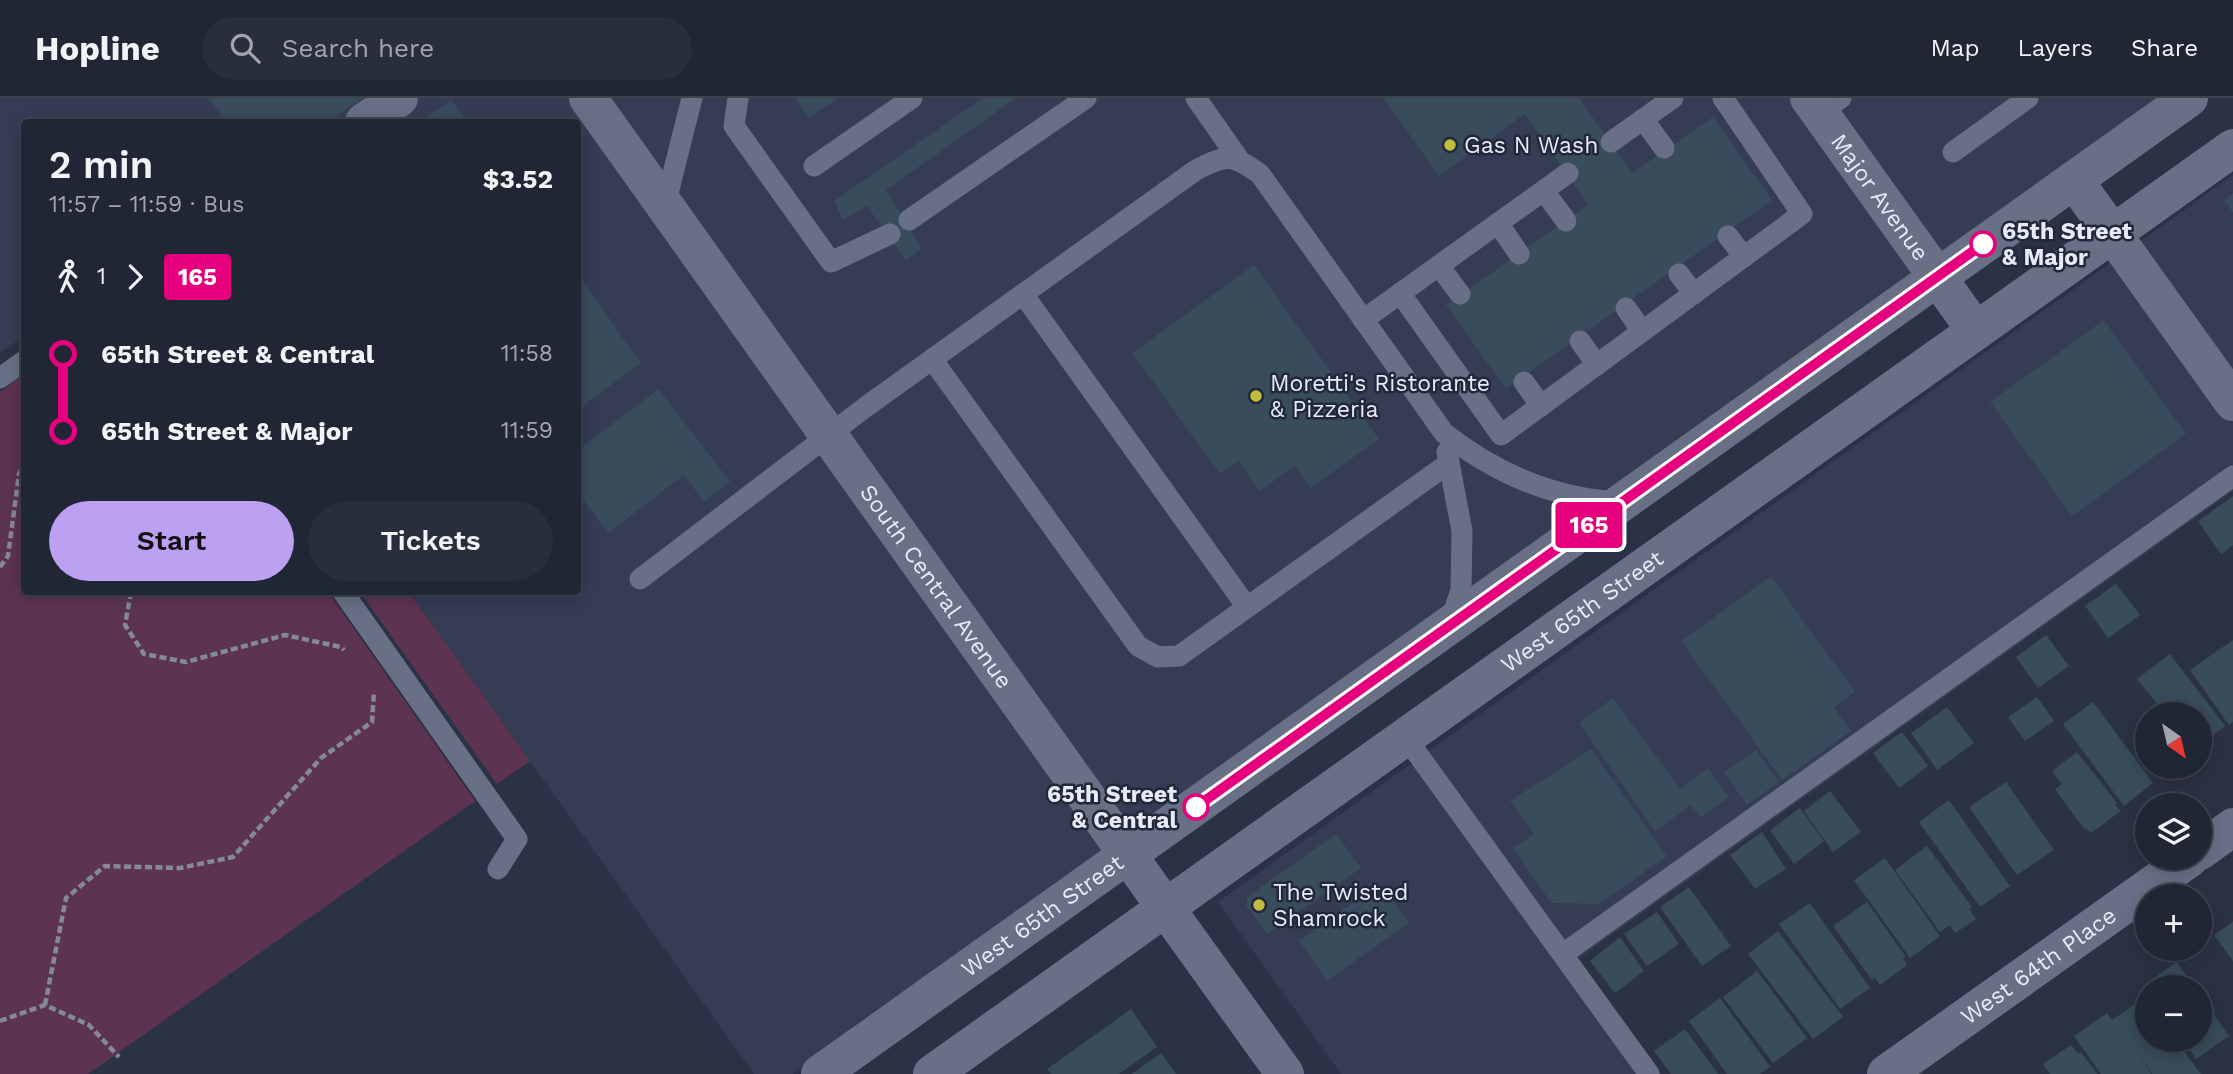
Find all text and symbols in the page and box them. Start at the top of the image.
search box [202,17,692,80]
text: Hopline [35,29,160,68]
icon: search [226,29,264,67]
text: Search here [282,33,434,63]
text: Map [1931,34,1979,62]
text: Layers [2017,34,2093,62]
text: Share [2131,34,2198,62]
street label: Major Avenue [1825,129,1934,266]
place label: Gas N Wash [1464,132,1598,159]
marker: Gas N Wash [1442,137,1458,153]
text: 2 min [49,143,153,187]
text: $3.52 [483,164,553,194]
text: 11:57 – 11:59 · Bus [49,191,244,218]
place label: 65th Street & Major [2002,218,2132,271]
marker: 65th Street & Major [1970,231,1996,257]
icon: walk [49,258,87,296]
icon: forward [116,258,154,296]
text: 1 [97,263,106,290]
text: 165 [178,263,217,291]
text: 65th Street & Central [101,339,374,369]
text: 11:58 [501,340,553,367]
place label: Moretti's Ristorante & Pizzeria [1270,370,1490,423]
marker: Moretti's Ristorante & Pizzeria [1248,388,1264,404]
text: 65th Street & Major [101,416,353,446]
text: 11:59 [501,417,553,444]
street label: South Central Avenue [854,480,1018,694]
button: Start [49,501,294,581]
button: Tickets [308,501,553,581]
line badge: 165 [1549,502,1629,548]
text: 165 [1569,511,1609,539]
street label: West 65th Street [1496,545,1669,679]
north arrow [2135,702,2212,779]
map controls [2135,702,2212,1052]
place label: 65th Street & Central [1047,781,1177,834]
button: layers [2135,793,2212,870]
marker: 65th Street & Central [1183,794,1209,820]
street label: West 65th Street [956,849,1129,983]
place label: The Twisted Shamrock [1273,879,1408,932]
button: + [2135,884,2212,961]
marker: The Twisted Shamrock [1251,897,1267,913]
street label: West 64th Place [1956,902,2122,1030]
button: − [2135,975,2212,1052]

